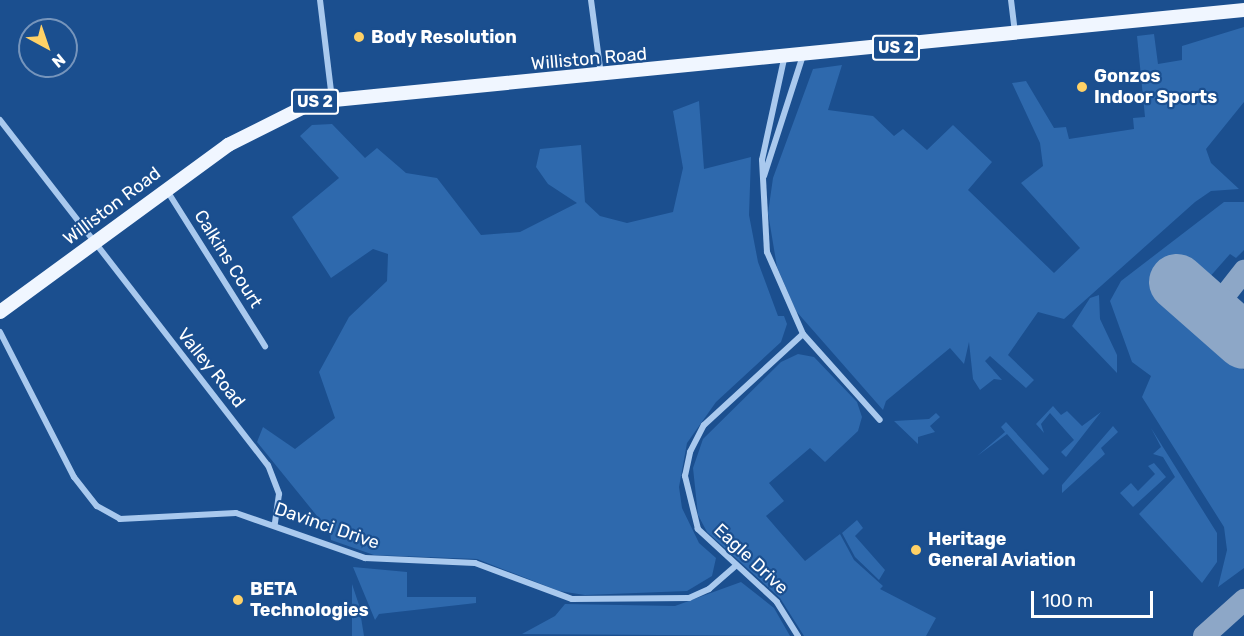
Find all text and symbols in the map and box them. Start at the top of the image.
north arrow [18,18,78,78]
place label: Body Resolution [371,26,517,48]
marker: Body Resolution [352,30,366,44]
road number: US 2 [870,35,922,61]
street label: Williston Road [530,43,648,75]
text: N [48,50,69,72]
place label: Gonzos Indoor Sports [1094,66,1218,109]
marker: Gonzos Indoor Sports [1075,80,1089,94]
road number: US 2 [290,89,340,115]
street label: Williston Road [59,162,165,250]
street label: Calkins Court [189,206,267,312]
street label: Valley Road [172,324,250,412]
street label: Davinci Drive [272,498,382,554]
street label: Eagle Drive [709,519,793,599]
place label: Heritage General Aviation [928,529,1076,572]
marker: Heritage General Aviation [909,543,923,557]
place label: BETA Technologies [250,579,369,622]
scale bar [1034,579,1156,617]
text: 100 m [1042,590,1093,612]
marker: BETA Technologies [231,593,245,607]

